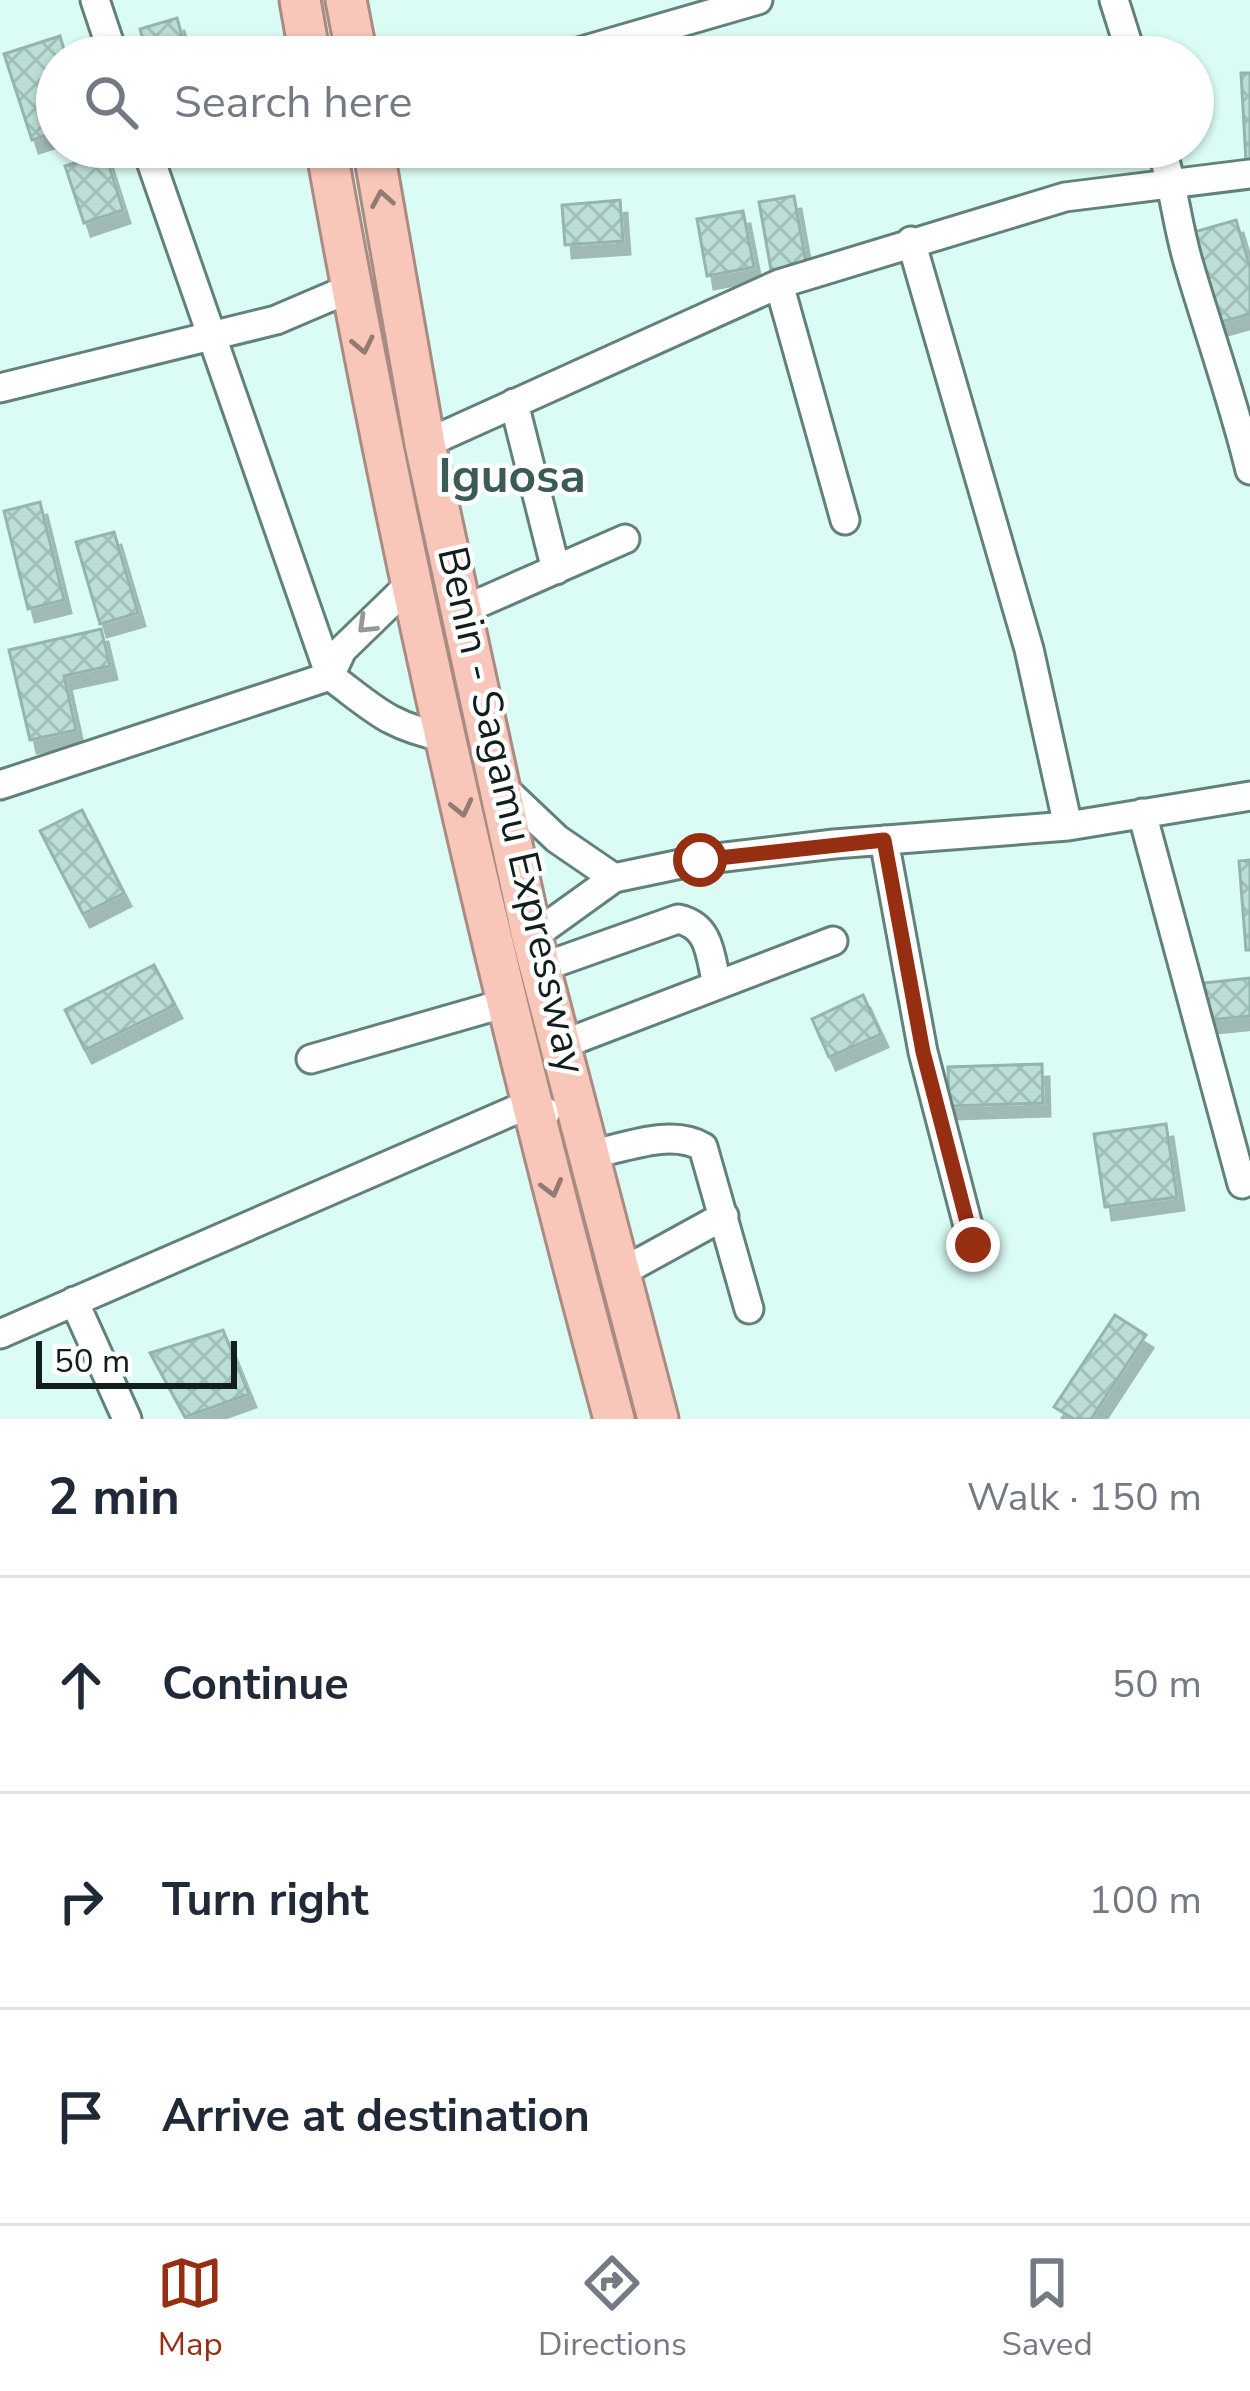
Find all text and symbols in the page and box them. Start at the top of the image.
search box [36,36,1214,168]
icon: search [78,69,144,135]
text: Search here [174,72,413,133]
one-way arrow [371,190,396,210]
one-way arrow [349,334,375,354]
district label: Iguosa [438,443,586,509]
street label: Benin - Sagamu Expressway [423,541,600,1080]
one-way arrow [358,611,380,633]
one-way arrow [449,797,474,818]
route start [673,833,727,887]
one-way arrow [537,1177,562,1197]
route end [946,1218,1000,1272]
scale bar [36,1335,237,1388]
text: 50 m [54,1339,130,1384]
text: 2 min [48,1462,180,1532]
text: Walk · 150 m [967,1471,1202,1524]
icon: ahead [48,1652,114,1718]
text: Continue [162,1654,349,1715]
text: 50 m [1112,1658,1202,1711]
icon: right [48,1868,114,1934]
text: Turn right [162,1870,369,1931]
text: 100 m [1088,1874,1202,1927]
icon: arrive [48,2084,114,2150]
text: Arrive at destination [162,2086,590,2147]
tab: Map [157,2250,223,2367]
tab: Directions [538,2250,687,2367]
tab: Saved [1001,2250,1093,2367]

